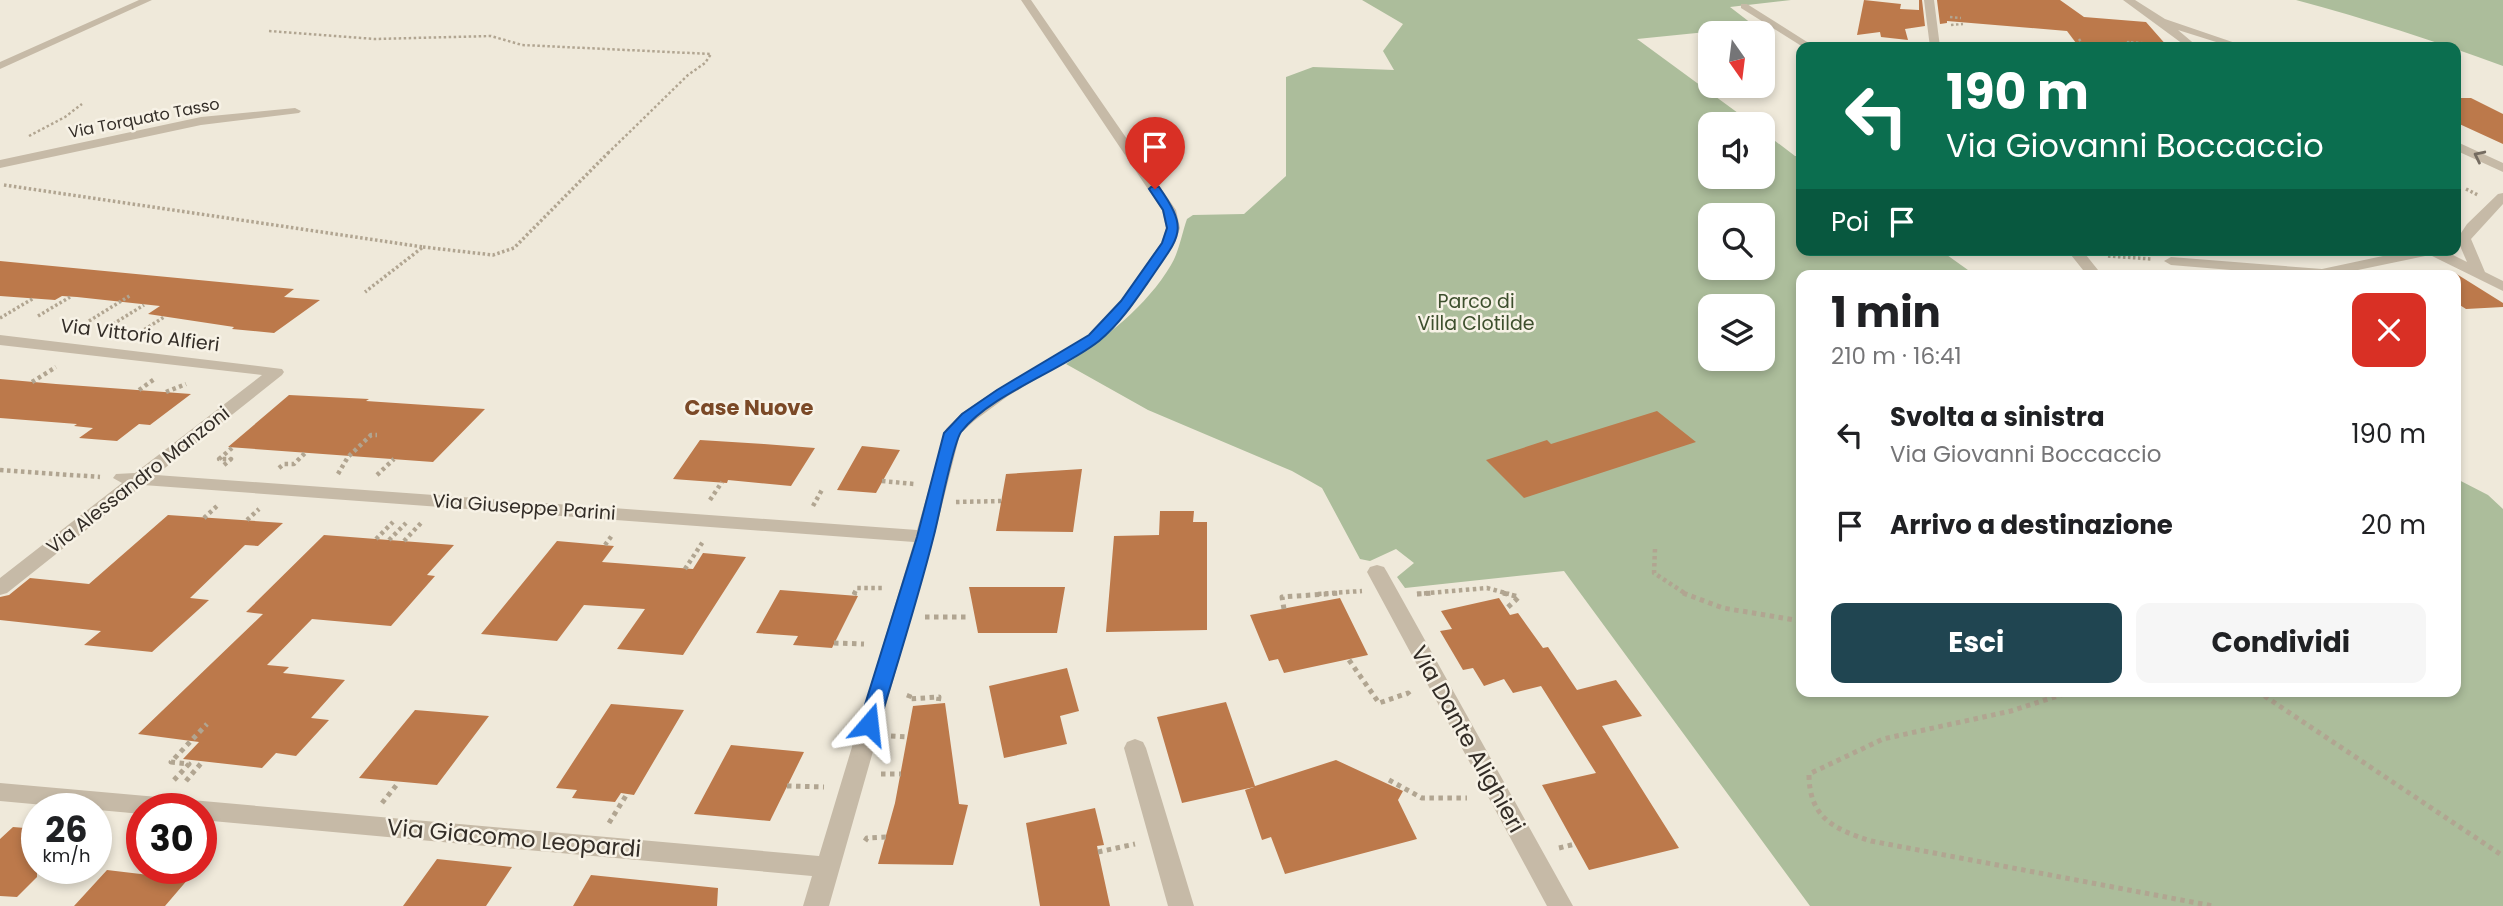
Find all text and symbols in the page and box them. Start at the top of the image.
north arrow [1698,21,1774,98]
map controls [1698,21,1775,371]
text: 190 m [1946,58,2089,126]
icon: left [1831,70,1922,161]
street label: Via Torquato Tasso [67,92,221,144]
button: sound [1698,112,1775,189]
pin [1125,117,1185,189]
text: Via Giovanni Boccaccio [1946,123,2324,168]
icon: arrive [1136,128,1174,166]
one-way arrow [2474,150,2486,164]
button: search [1698,203,1775,280]
icon: arrive [1883,203,1921,241]
text: Poi [1831,204,1869,240]
text: 1 min [1831,283,1941,342]
park label: Parco di Villa Clotilde [1417,288,1535,337]
button: close [2352,293,2426,367]
button: layers [1698,294,1775,371]
street label: Via Vittorio Alfieri [59,312,221,358]
text: 210 m · 16:41 [1831,340,1962,372]
district label: Case Nuove [685,393,813,422]
text: Svolta a sinistra [1890,399,2105,435]
street label: Via Alessandro Manzoni [41,400,235,560]
icon: left [1831,416,1869,454]
text: 190 m [2351,416,2426,452]
text: Via Giovanni Boccaccio [1890,438,2161,470]
street label: Via Giuseppe Parini [431,487,617,527]
icon: arrive [1831,507,1869,545]
text: Arrivo a destinazione [1890,507,2173,543]
text: 20 m [2361,507,2426,543]
button: Esci [1831,603,2122,683]
button: Condividi [2136,603,2426,683]
street label: Via Dante Alighieri [1403,640,1533,838]
position arrow [832,687,906,761]
speed limit sign: 30 [126,793,217,884]
text: 26 [45,805,88,854]
street label: Via Giacomo Leopardi [386,811,642,865]
text: km/h [43,843,90,868]

